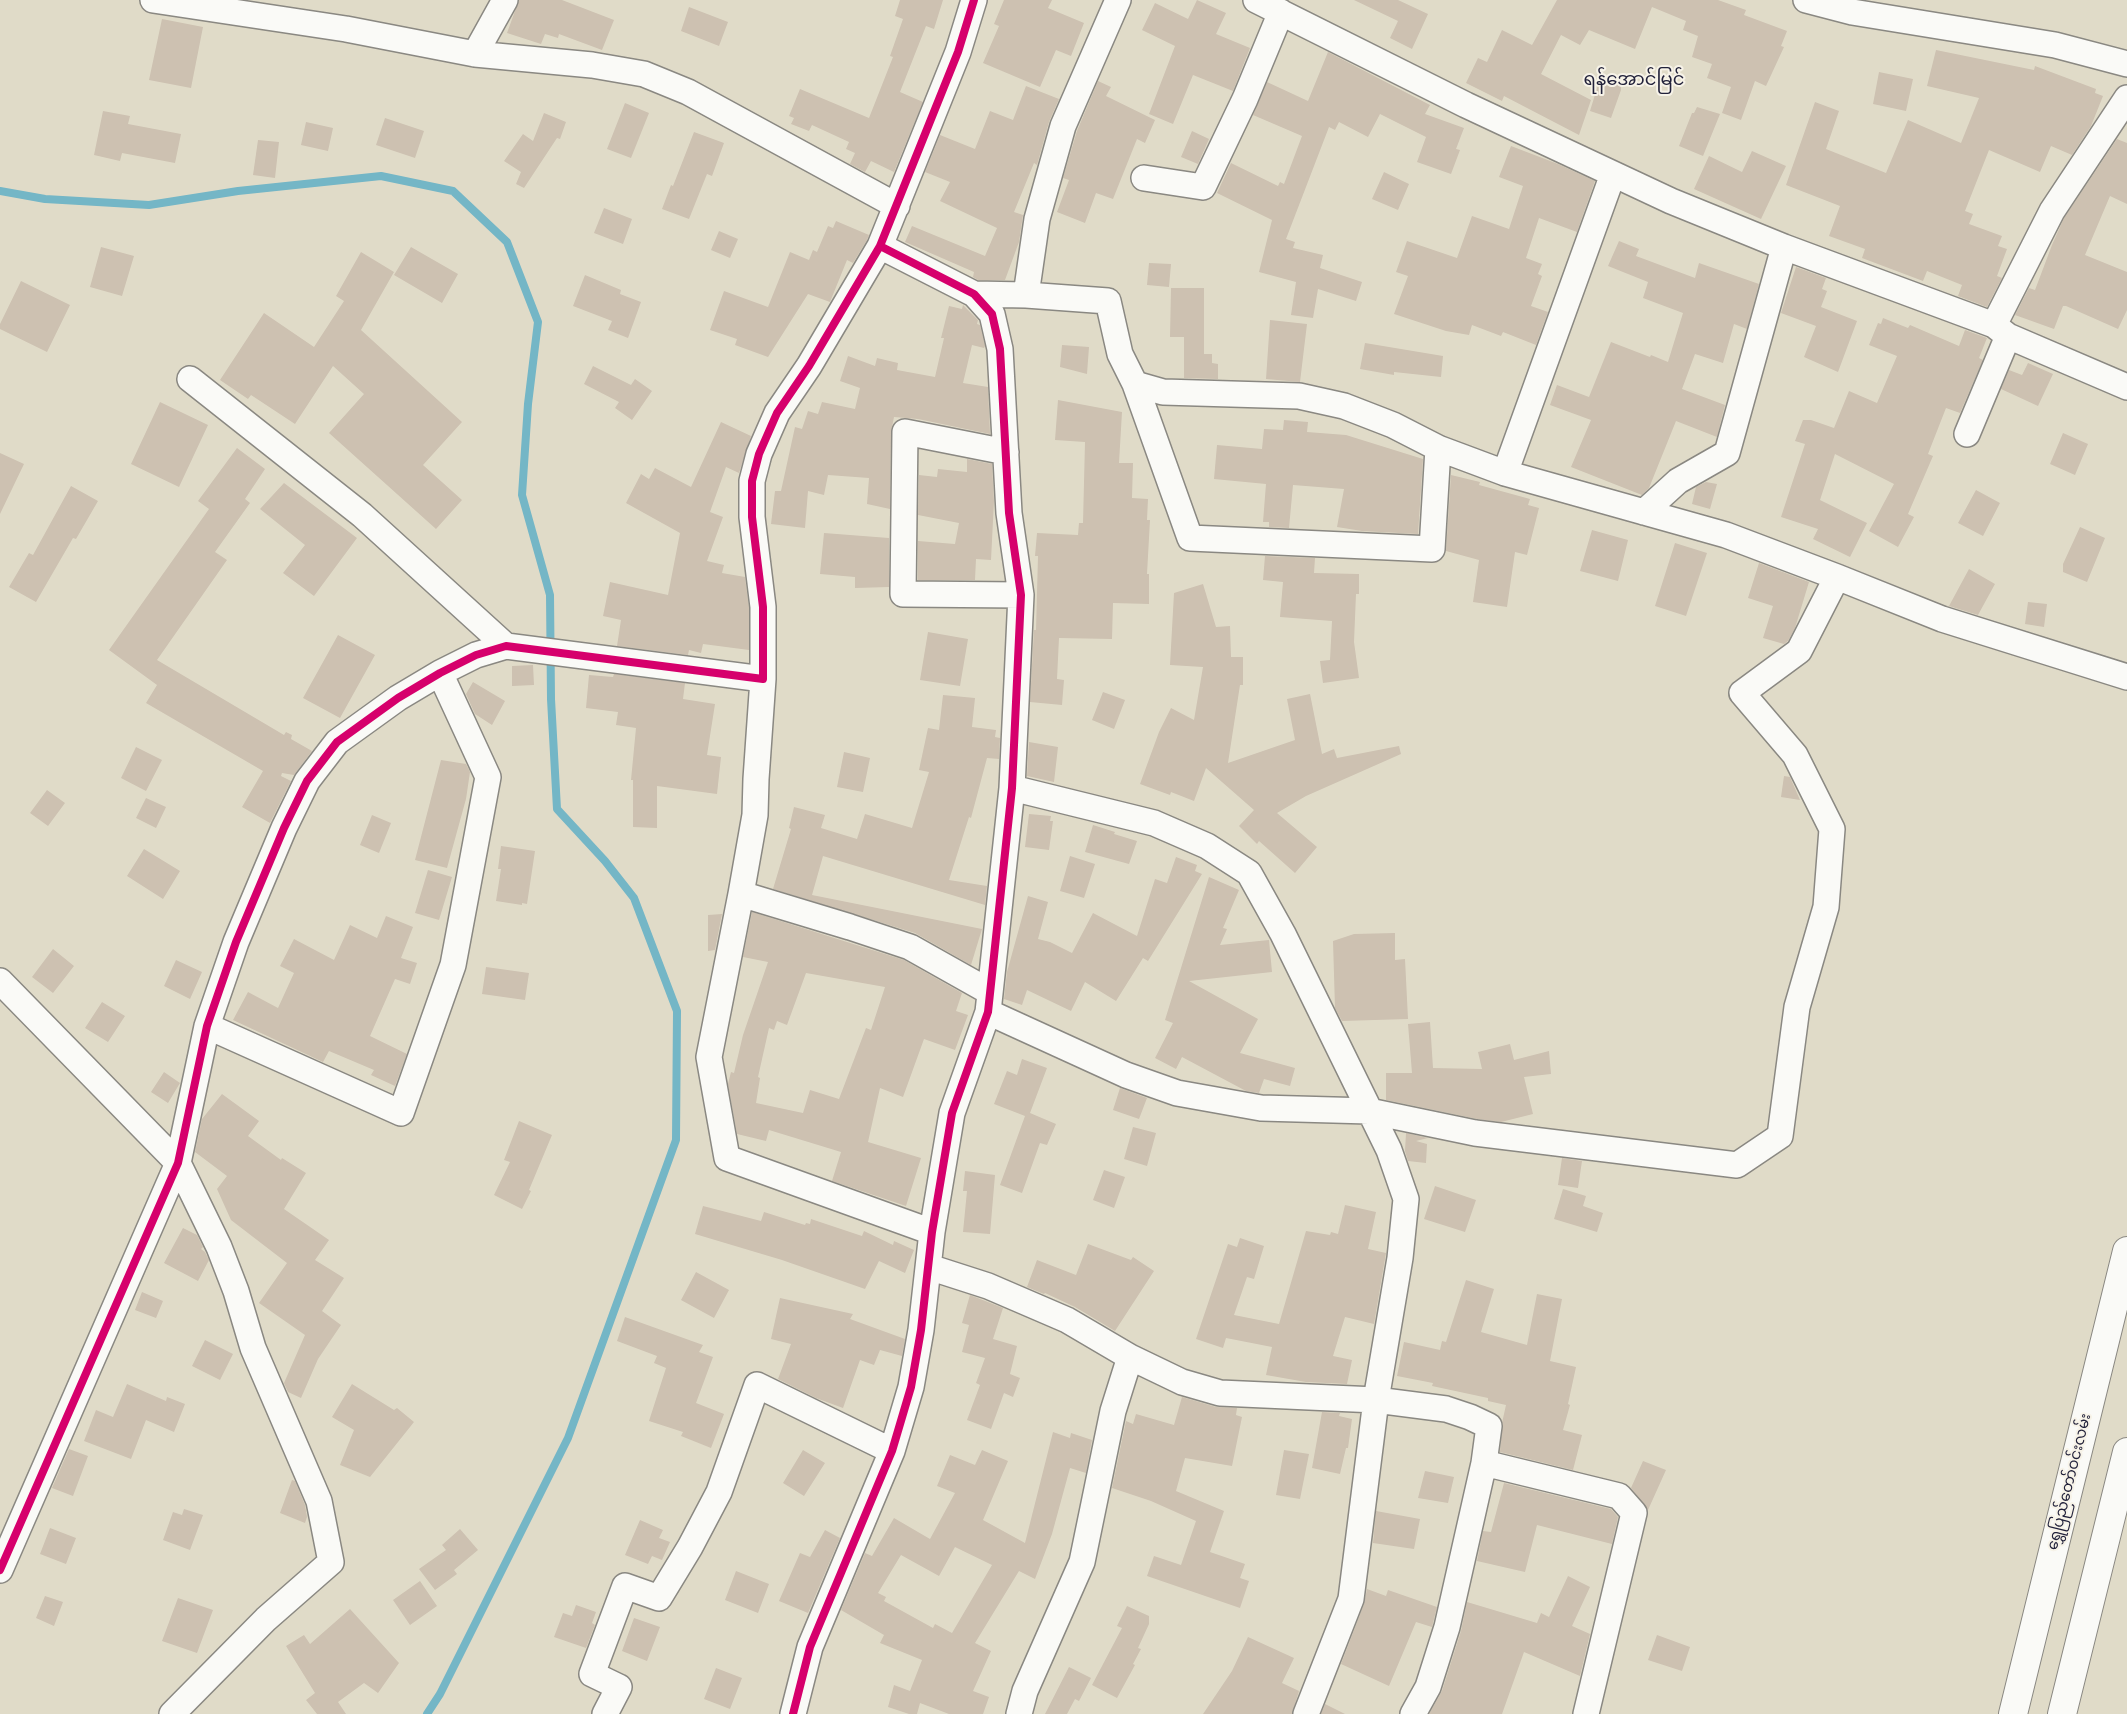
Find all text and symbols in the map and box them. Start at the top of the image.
district label: ရန်အောင်မြင် [1584,70,1684,92]
street label: ရွှေပြည်တော်ဝင်းလမ်း [2044,1412,2096,1552]

